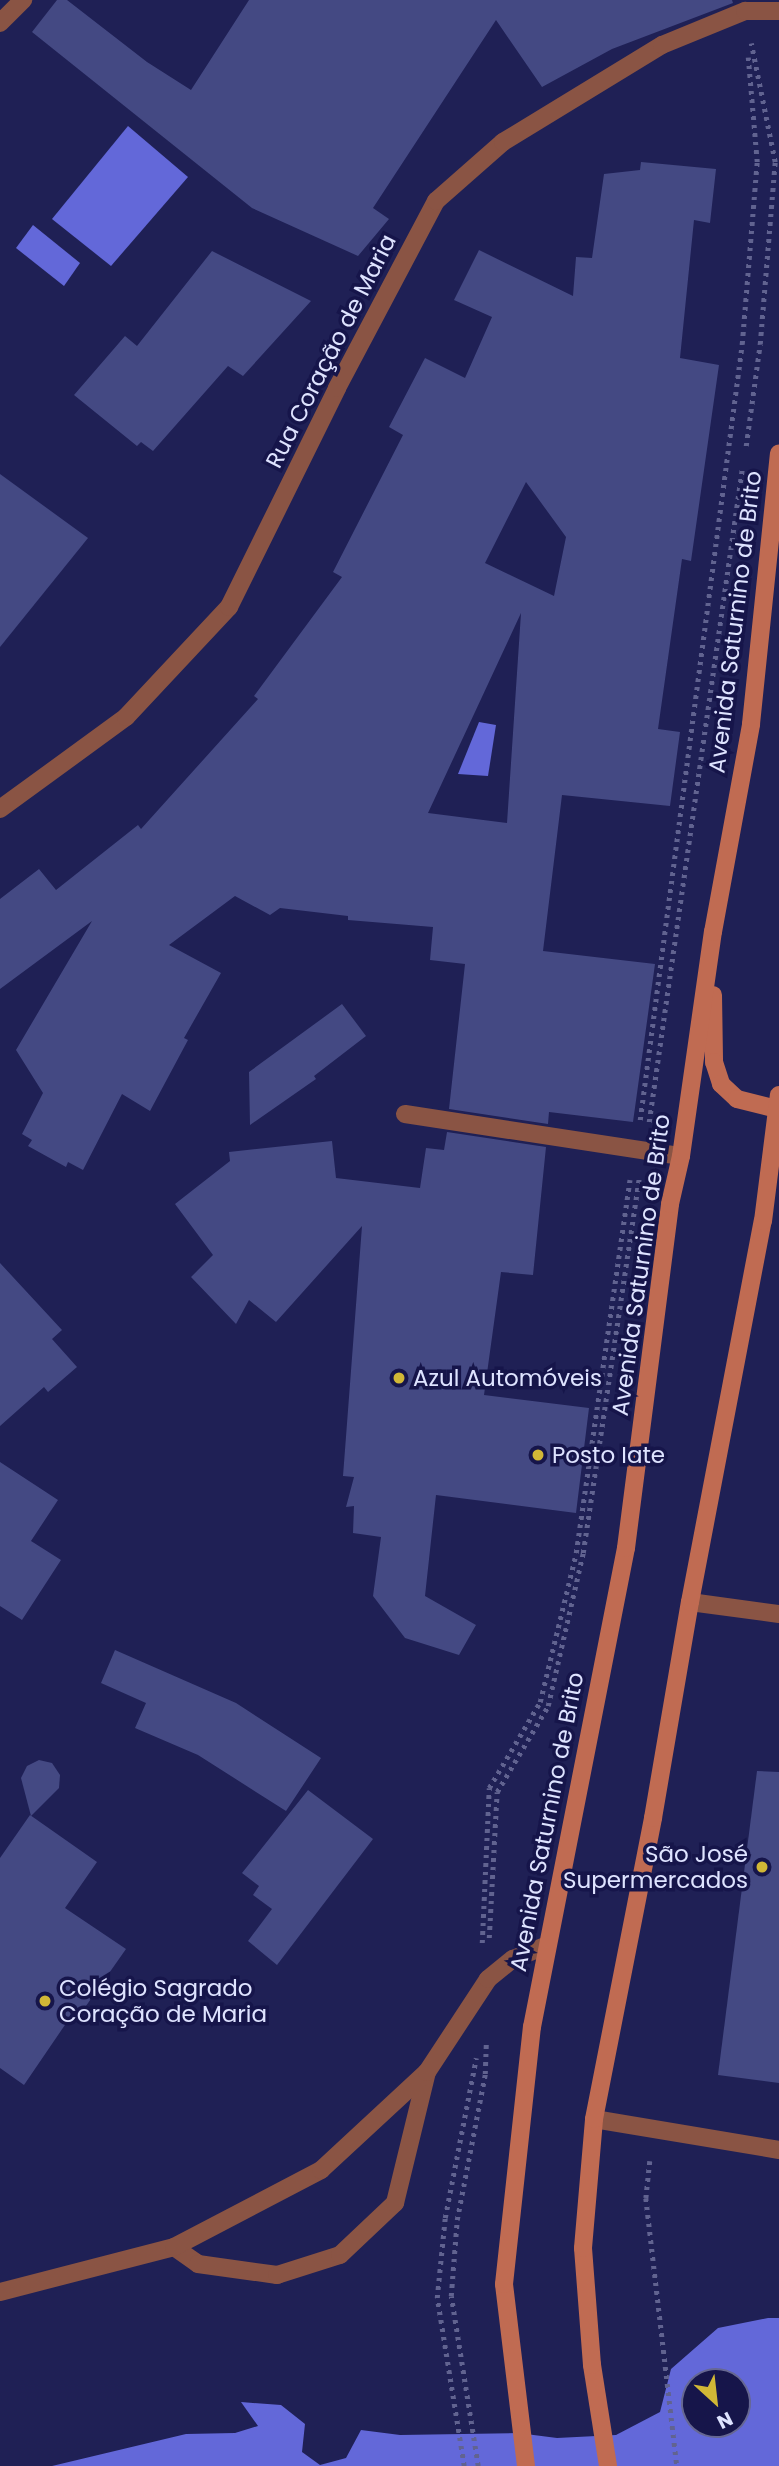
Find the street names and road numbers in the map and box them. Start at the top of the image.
street label: Rua Coração de Maria [260,230,402,472]
street label: Avenida Saturnino de Brito [703,469,767,775]
street label: Avenida Saturnino de Brito [606,1112,676,1418]
street label: Avenida Saturnino de Brito [504,1670,590,1974]

